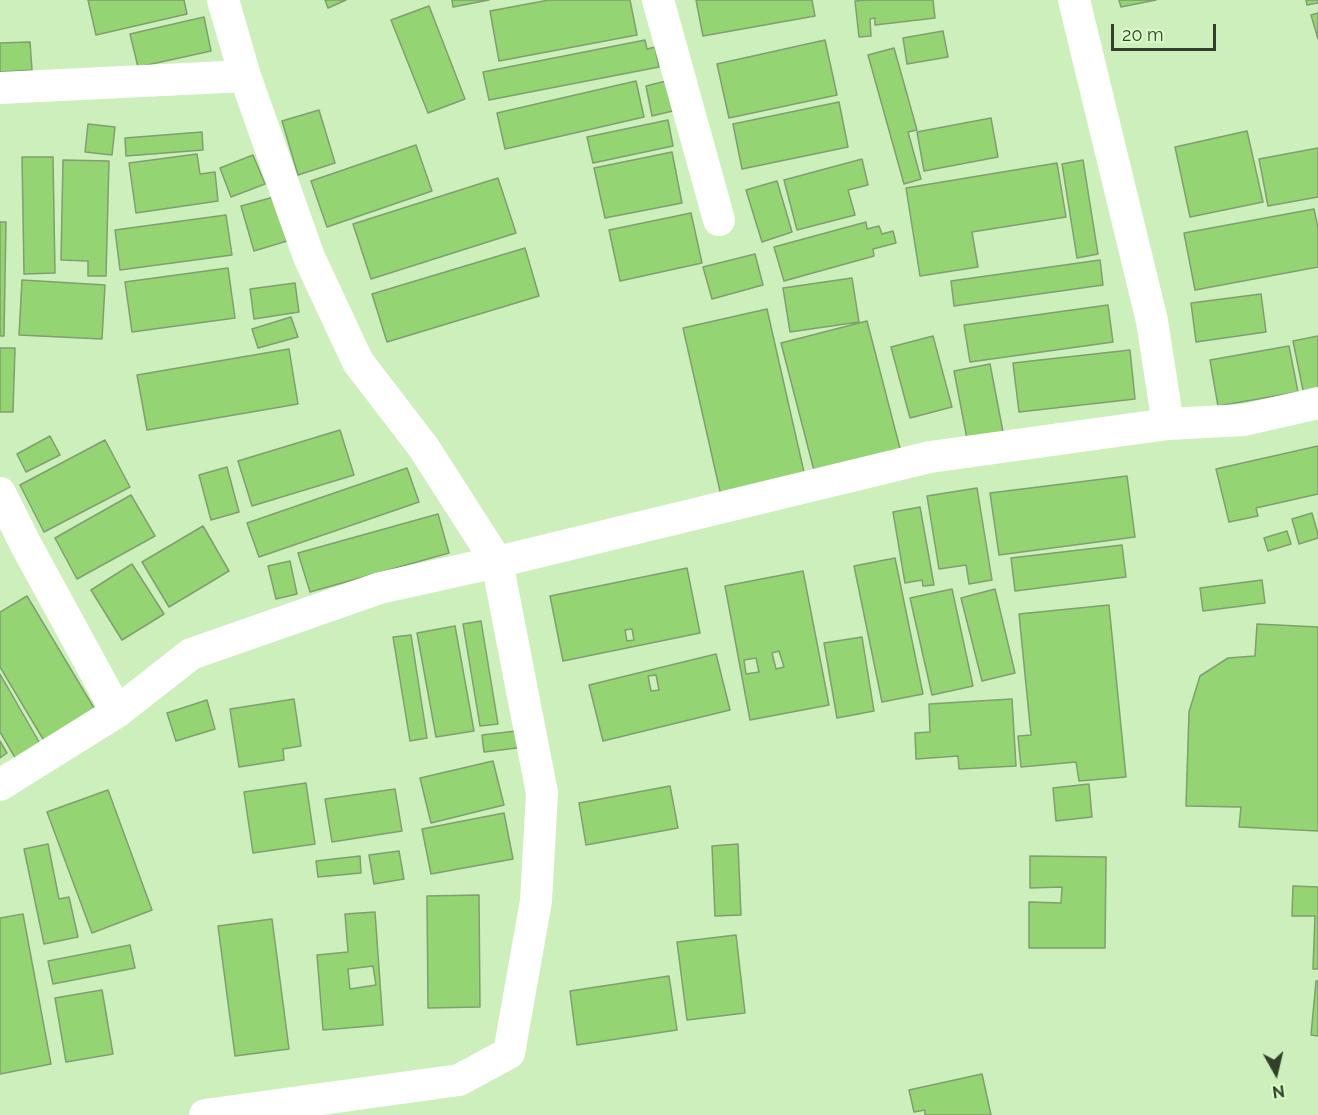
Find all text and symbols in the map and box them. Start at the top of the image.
scale bar [1114,12,1219,50]
text: 20 m [1122,24,1164,45]
north arrow [1246,1043,1306,1103]
text: N [1271,1081,1286,1102]

